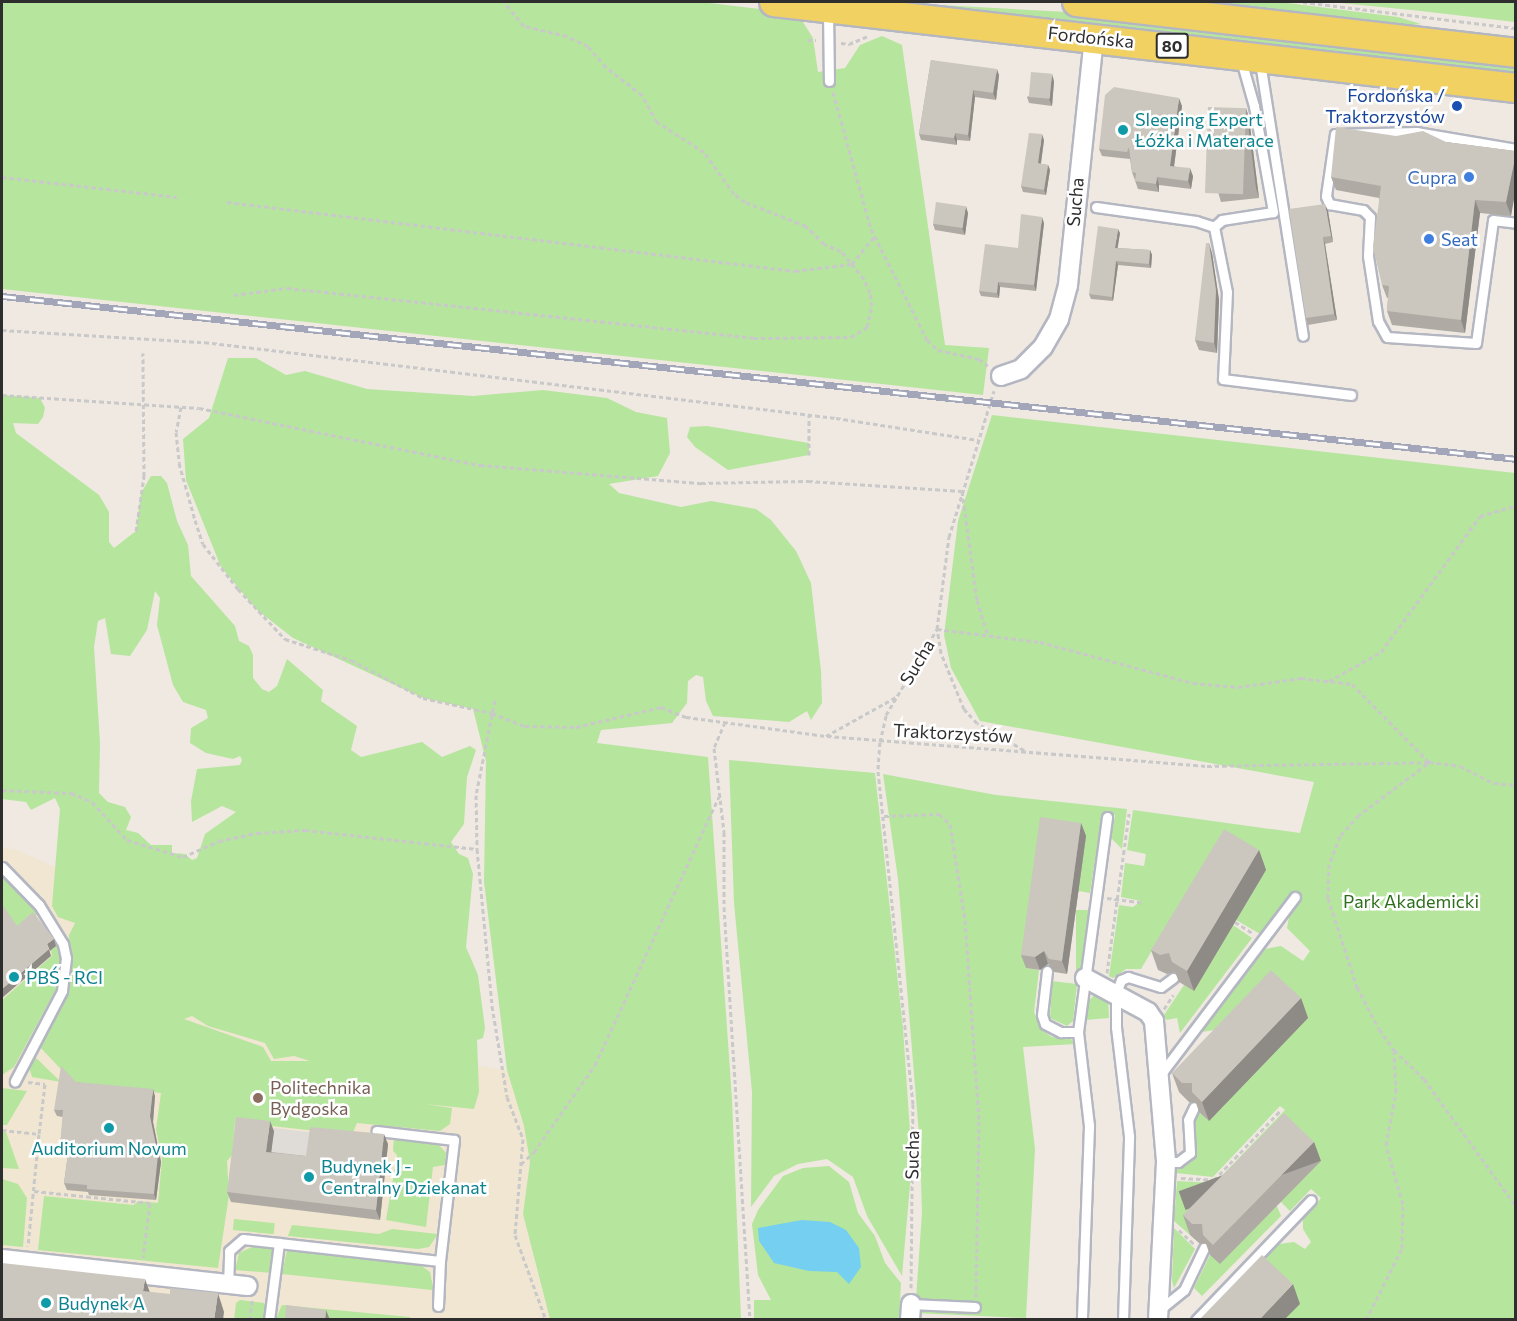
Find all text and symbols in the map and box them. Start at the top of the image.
street label: Fordońska [1047,22,1135,52]
road number: 80 [1156,33,1188,59]
place label: Fordońska / Traktorzystów [1325,85,1445,128]
marker: Fordońska / Traktorzystów [1450,99,1464,113]
place label: Sleeping Expert Łóżka i Materace [1135,109,1274,152]
marker: Sleeping Expert Łóżka i Materace [1116,123,1130,137]
place label: Cupra [1408,166,1457,188]
marker: Cupra [1462,170,1476,184]
street label: Sucha [1062,177,1088,227]
place label: Seat [1441,228,1478,250]
marker: Seat [1422,232,1436,246]
street label: Sucha [895,635,939,689]
street label: Traktorzystów [893,719,1013,747]
park label: Park Akademicki [1343,890,1479,912]
place label: PBŚ - RCI [26,966,103,988]
marker: PBŚ - RCI [7,970,21,984]
place label: Politechnika Bydgoska [270,1077,371,1120]
marker: Politechnika Bydgoska [251,1091,265,1105]
marker: Auditorium Novum [102,1121,116,1135]
street label: Sucha [901,1130,923,1180]
place label: Auditorium Novum [31,1137,187,1159]
place label: Budynek J - Centralny Dziekanat [321,1156,487,1198]
marker: Budynek J - Centralny Dziekanat [302,1170,316,1184]
place label: Budynek A [58,1292,145,1314]
marker: Budynek A [39,1296,53,1310]

